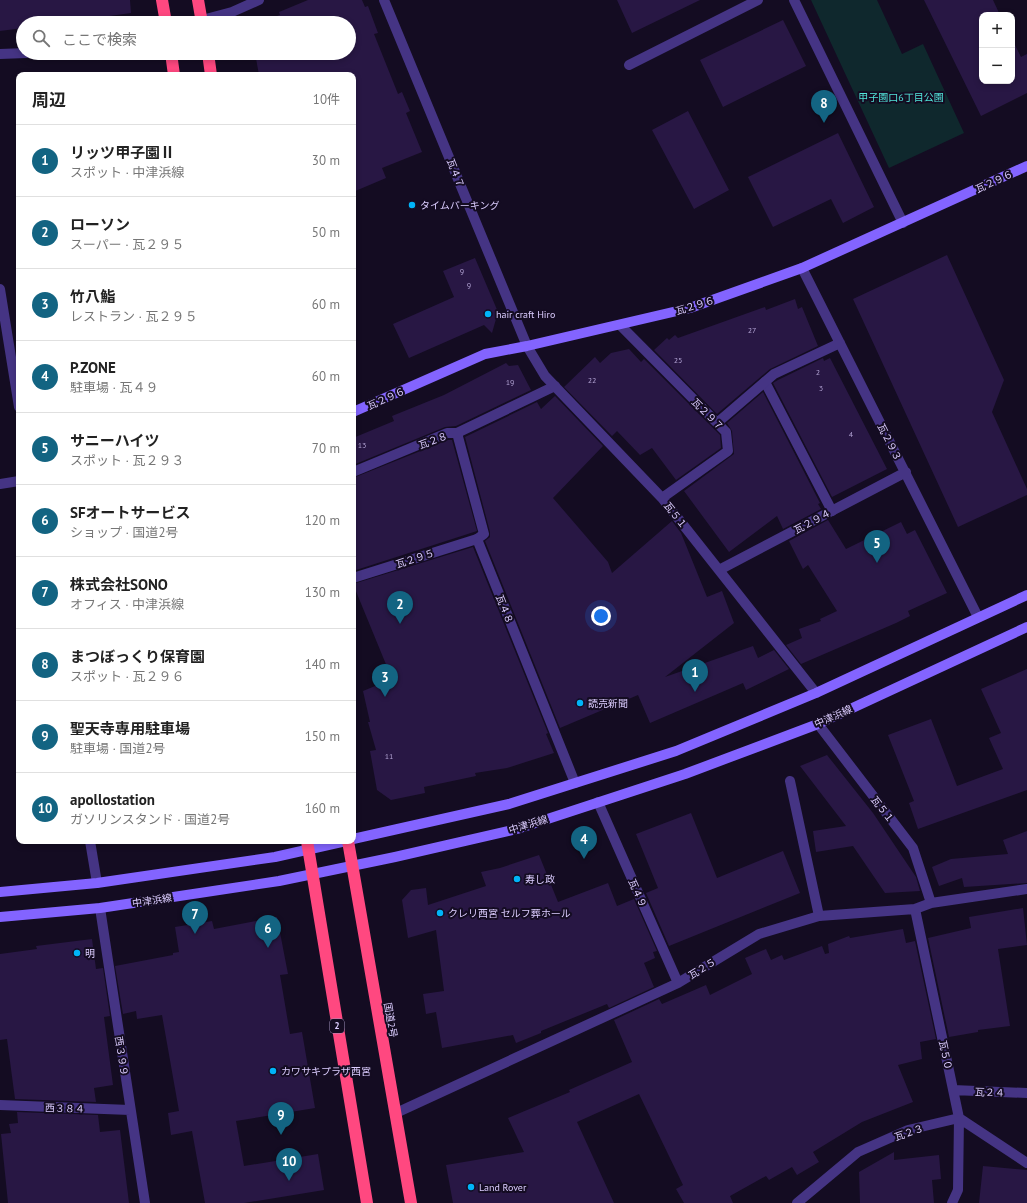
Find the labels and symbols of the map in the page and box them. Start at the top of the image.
pin: 8 [811,90,837,123]
park label: 甲子園口6丁目公園 [858,91,944,104]
street label: 瓦４７ [444,157,467,190]
street label: 瓦２９６ [973,167,1015,196]
place label: タイムパーキング [420,199,500,212]
marker: タイムパーキング [407,200,417,210]
house number: 9 [460,266,464,276]
house number: 9 [467,280,471,290]
street label: 瓦２９６ [674,293,716,318]
place label: hair craft Hiro [496,308,555,321]
marker: hair craft Hiro [483,309,493,319]
house number: 27 [748,325,756,335]
house number: 25 [674,355,682,365]
house number: 2 [816,367,820,377]
house number: 22 [588,375,596,385]
house number: 19 [506,377,514,387]
house number: 3 [819,383,823,393]
street label: 瓦２９６ [365,384,407,413]
street label: 瓦２９７ [689,396,726,433]
street label: 瓦２９３ [875,421,904,463]
street label: 瓦２８ [417,429,449,452]
house number: 4 [849,429,854,439]
house number: 13 [358,440,366,450]
street label: 瓦５１ [661,500,690,531]
street label: 瓦２９４ [792,506,833,537]
pin: 5 [864,530,890,563]
street label: 瓦２９５ [394,546,436,571]
pin: 2 [387,591,413,624]
street label: 瓦４８ [493,593,516,626]
your location [591,606,611,626]
pin: 1 [682,659,708,692]
pin: 3 [372,664,398,697]
place label: 読売新聞 [588,697,628,710]
marker: 読売新聞 [575,698,585,708]
street label: 中津浜線 [812,702,854,731]
house number: 11 [385,751,393,761]
street label: 瓦５１ [868,793,897,825]
street label: 中津浜線 [507,812,549,837]
pin: 4 [571,826,597,859]
place label: 寿し政 [525,873,555,886]
marker: 寿し政 [512,874,522,884]
street label: 瓦４９ [626,877,650,910]
street label: 中津浜線 [131,891,173,910]
pin: 7 [182,901,208,934]
place label: クレリ西宮 セルフ葬ホール [448,907,571,920]
marker: クレリ西宮 セルフ葬ホール [435,908,445,918]
pin: 6 [255,915,281,948]
place label: 明 [85,947,95,960]
marker: 明 [72,948,82,958]
street label: 瓦２５ [686,955,718,982]
street label: 国道2号 [381,1002,400,1039]
road number: 2 [330,1019,344,1033]
street label: 西３９９ [112,1035,131,1077]
street label: 瓦５０ [936,1039,955,1071]
place label: カワサキプラザ西宮 [281,1065,371,1078]
marker: カワサキプラザ西宮 [268,1066,278,1076]
street label: 瓦２４ [975,1085,1005,1100]
street label: 西３８４ [45,1101,85,1116]
pin: 9 [268,1102,294,1135]
street label: 瓦２３ [893,1121,925,1144]
pin: 10 [276,1148,302,1181]
place label: Land Rover [479,1181,527,1194]
marker: Land Rover [466,1182,476,1192]

